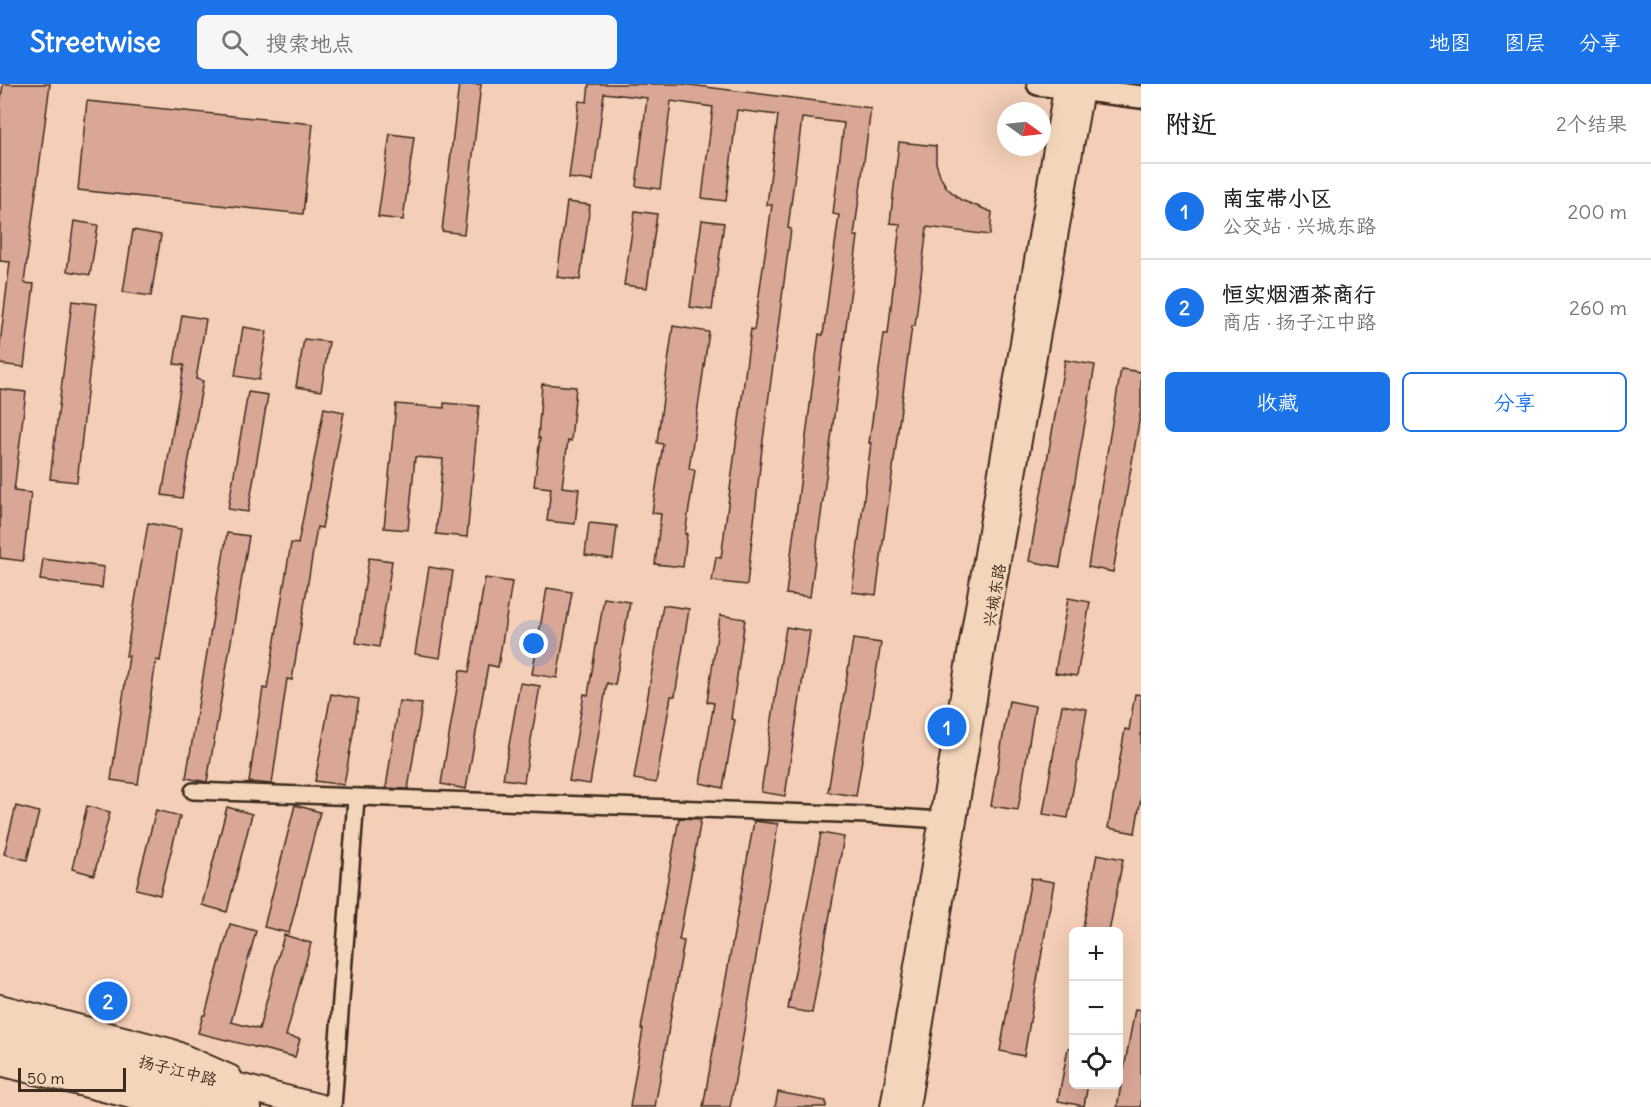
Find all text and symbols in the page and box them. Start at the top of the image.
search box [197,15,617,69]
text: Streetwise [30,24,161,60]
icon: search [218,26,251,59]
text: 搜索地点 [266,29,354,57]
text: 地图 [1429,29,1471,56]
text: 图层 [1504,29,1546,56]
text: 分享 [1579,29,1621,56]
north arrow [997,102,1051,156]
text: 附近 [1165,107,1217,140]
text: 2个结果 [1556,111,1627,136]
text: 南宝带小区 [1222,184,1332,212]
text: 1 [1181,199,1188,224]
text: 200 m [1567,199,1627,224]
text: 公交站 · 兴城东路 [1222,213,1376,238]
text: 恒实烟酒茶商行 [1222,280,1376,308]
text: 2 [1179,295,1190,320]
text: 260 m [1569,295,1627,320]
text: 商店 · 扬子江中路 [1222,309,1376,334]
button: 收藏 [1165,372,1390,432]
button: 分享 [1402,372,1627,432]
street label: 兴城东路 [979,562,1009,628]
your location [519,629,548,658]
pin: 1 [928,704,966,750]
map controls [1069,927,1123,1089]
button: + [1069,927,1123,981]
pin: 2 [88,978,128,1024]
button: − [1069,981,1123,1035]
button: locate [1069,1035,1123,1089]
street label: 扬子江中路 [137,1051,219,1089]
scale bar [18,1065,126,1092]
text: 50 m [27,1068,65,1088]

